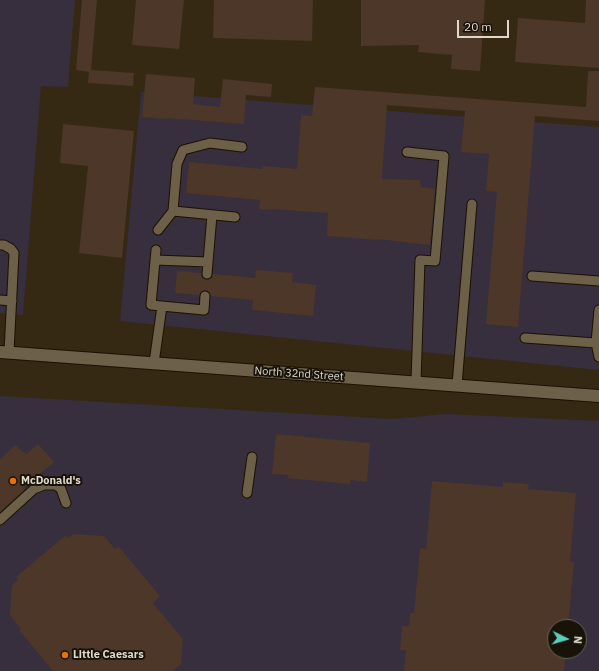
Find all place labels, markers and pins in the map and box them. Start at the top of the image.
place label: McDonald's [21,474,81,488]
marker: McDonald's [8,476,18,486]
place label: Little Caesars [73,648,144,662]
marker: Little Caesars [60,650,70,660]

